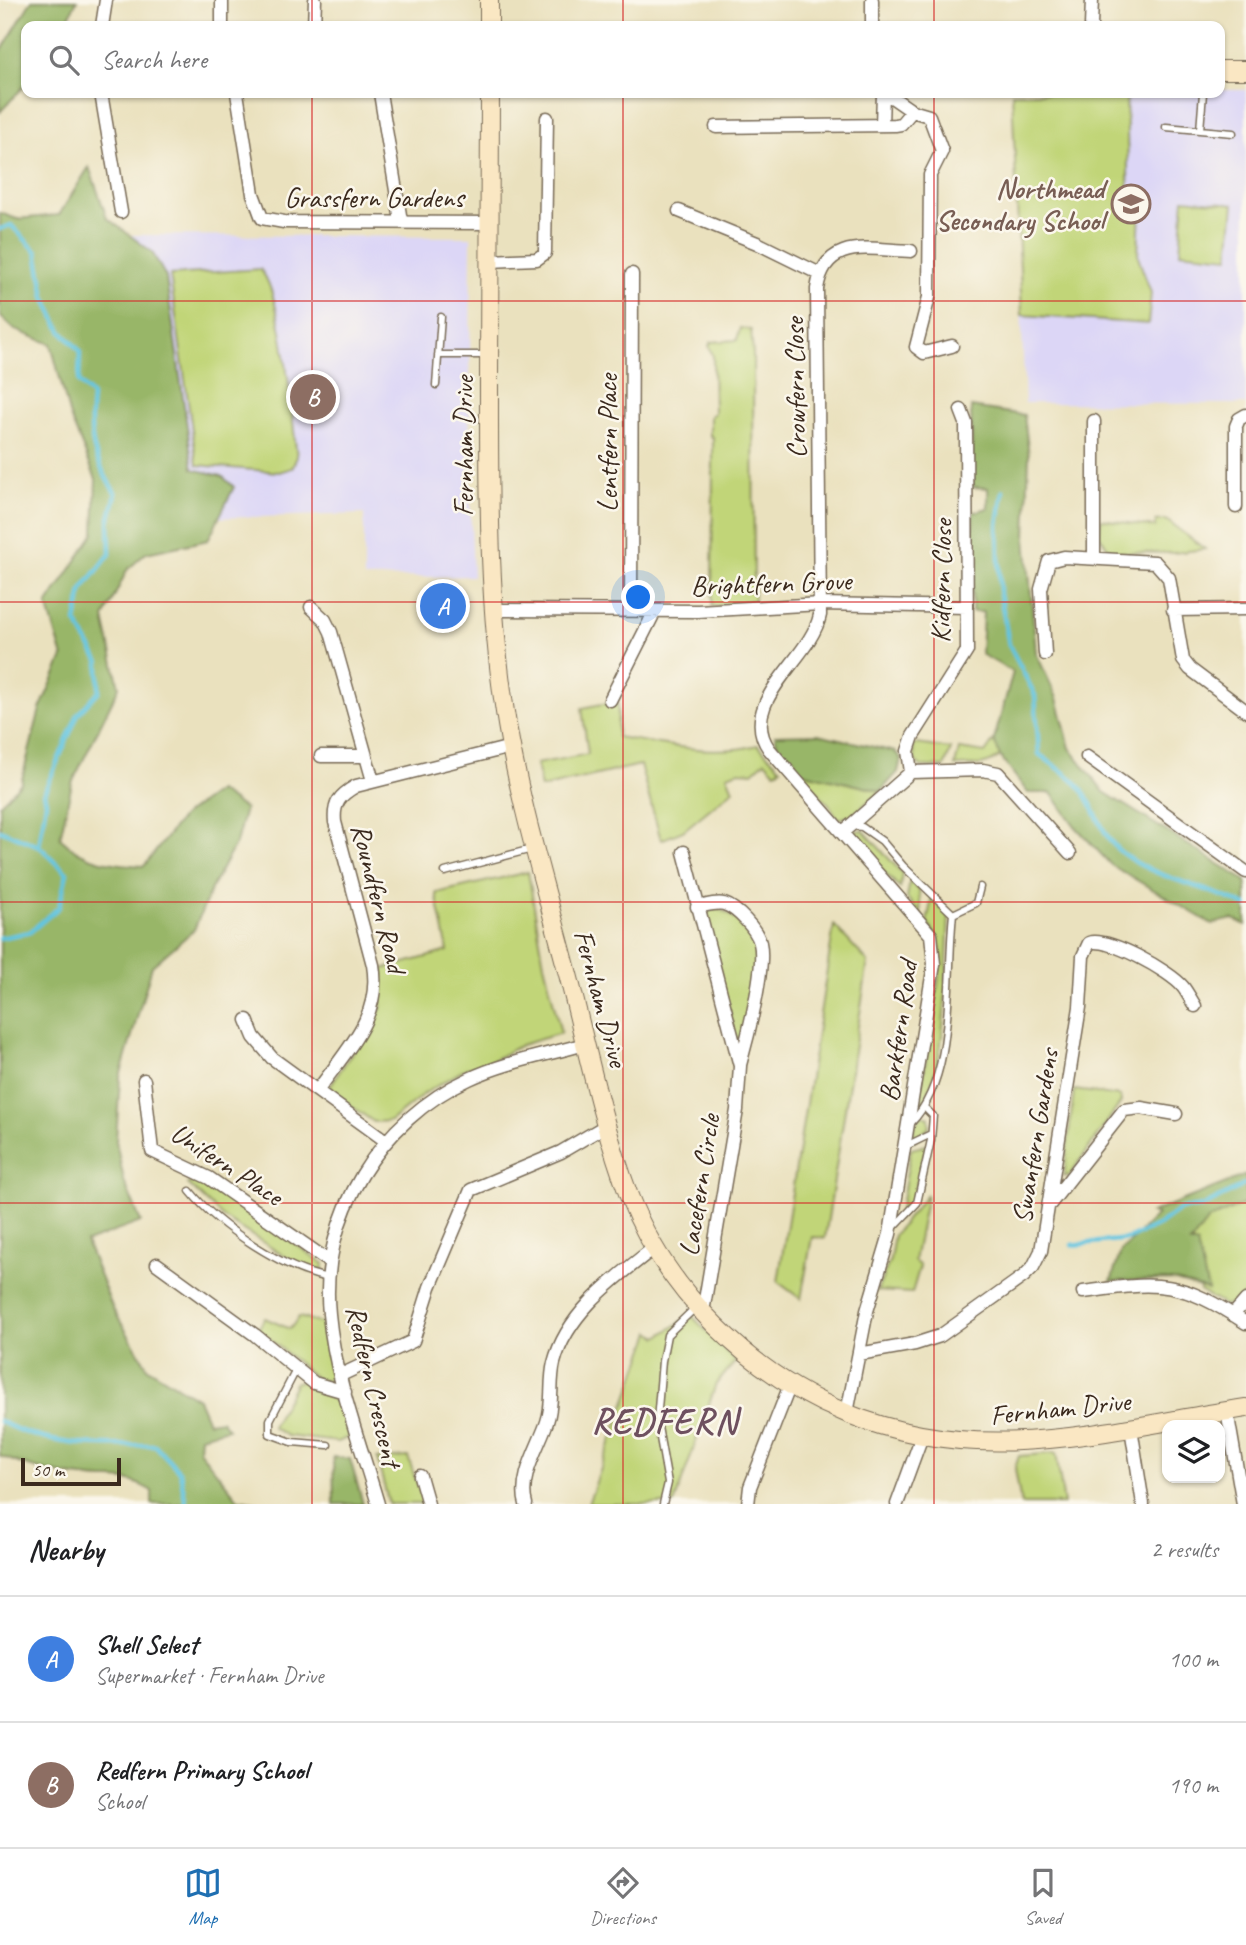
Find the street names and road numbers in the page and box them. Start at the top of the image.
street label: Grassfern Gardens [284,180,466,215]
street label: Crowfern Close [776,315,814,459]
street label: Lentfern Place [590,372,625,512]
street label: Fernham Drive [446,374,481,516]
street label: Kidfern Close [922,517,960,643]
street label: Brightfern Grove [690,563,854,603]
street label: Roundfern Road [344,820,415,980]
street label: Fernham Drive [566,926,637,1072]
street label: Barkfern Road [871,954,926,1104]
street label: Swanfern Gardens [1004,1044,1066,1226]
street label: Lacefern Circle [671,1110,728,1258]
street label: Unifern Place [164,1115,291,1214]
street label: Redfern Crescent [338,1302,410,1474]
street label: Fernham Drive [988,1383,1133,1433]

